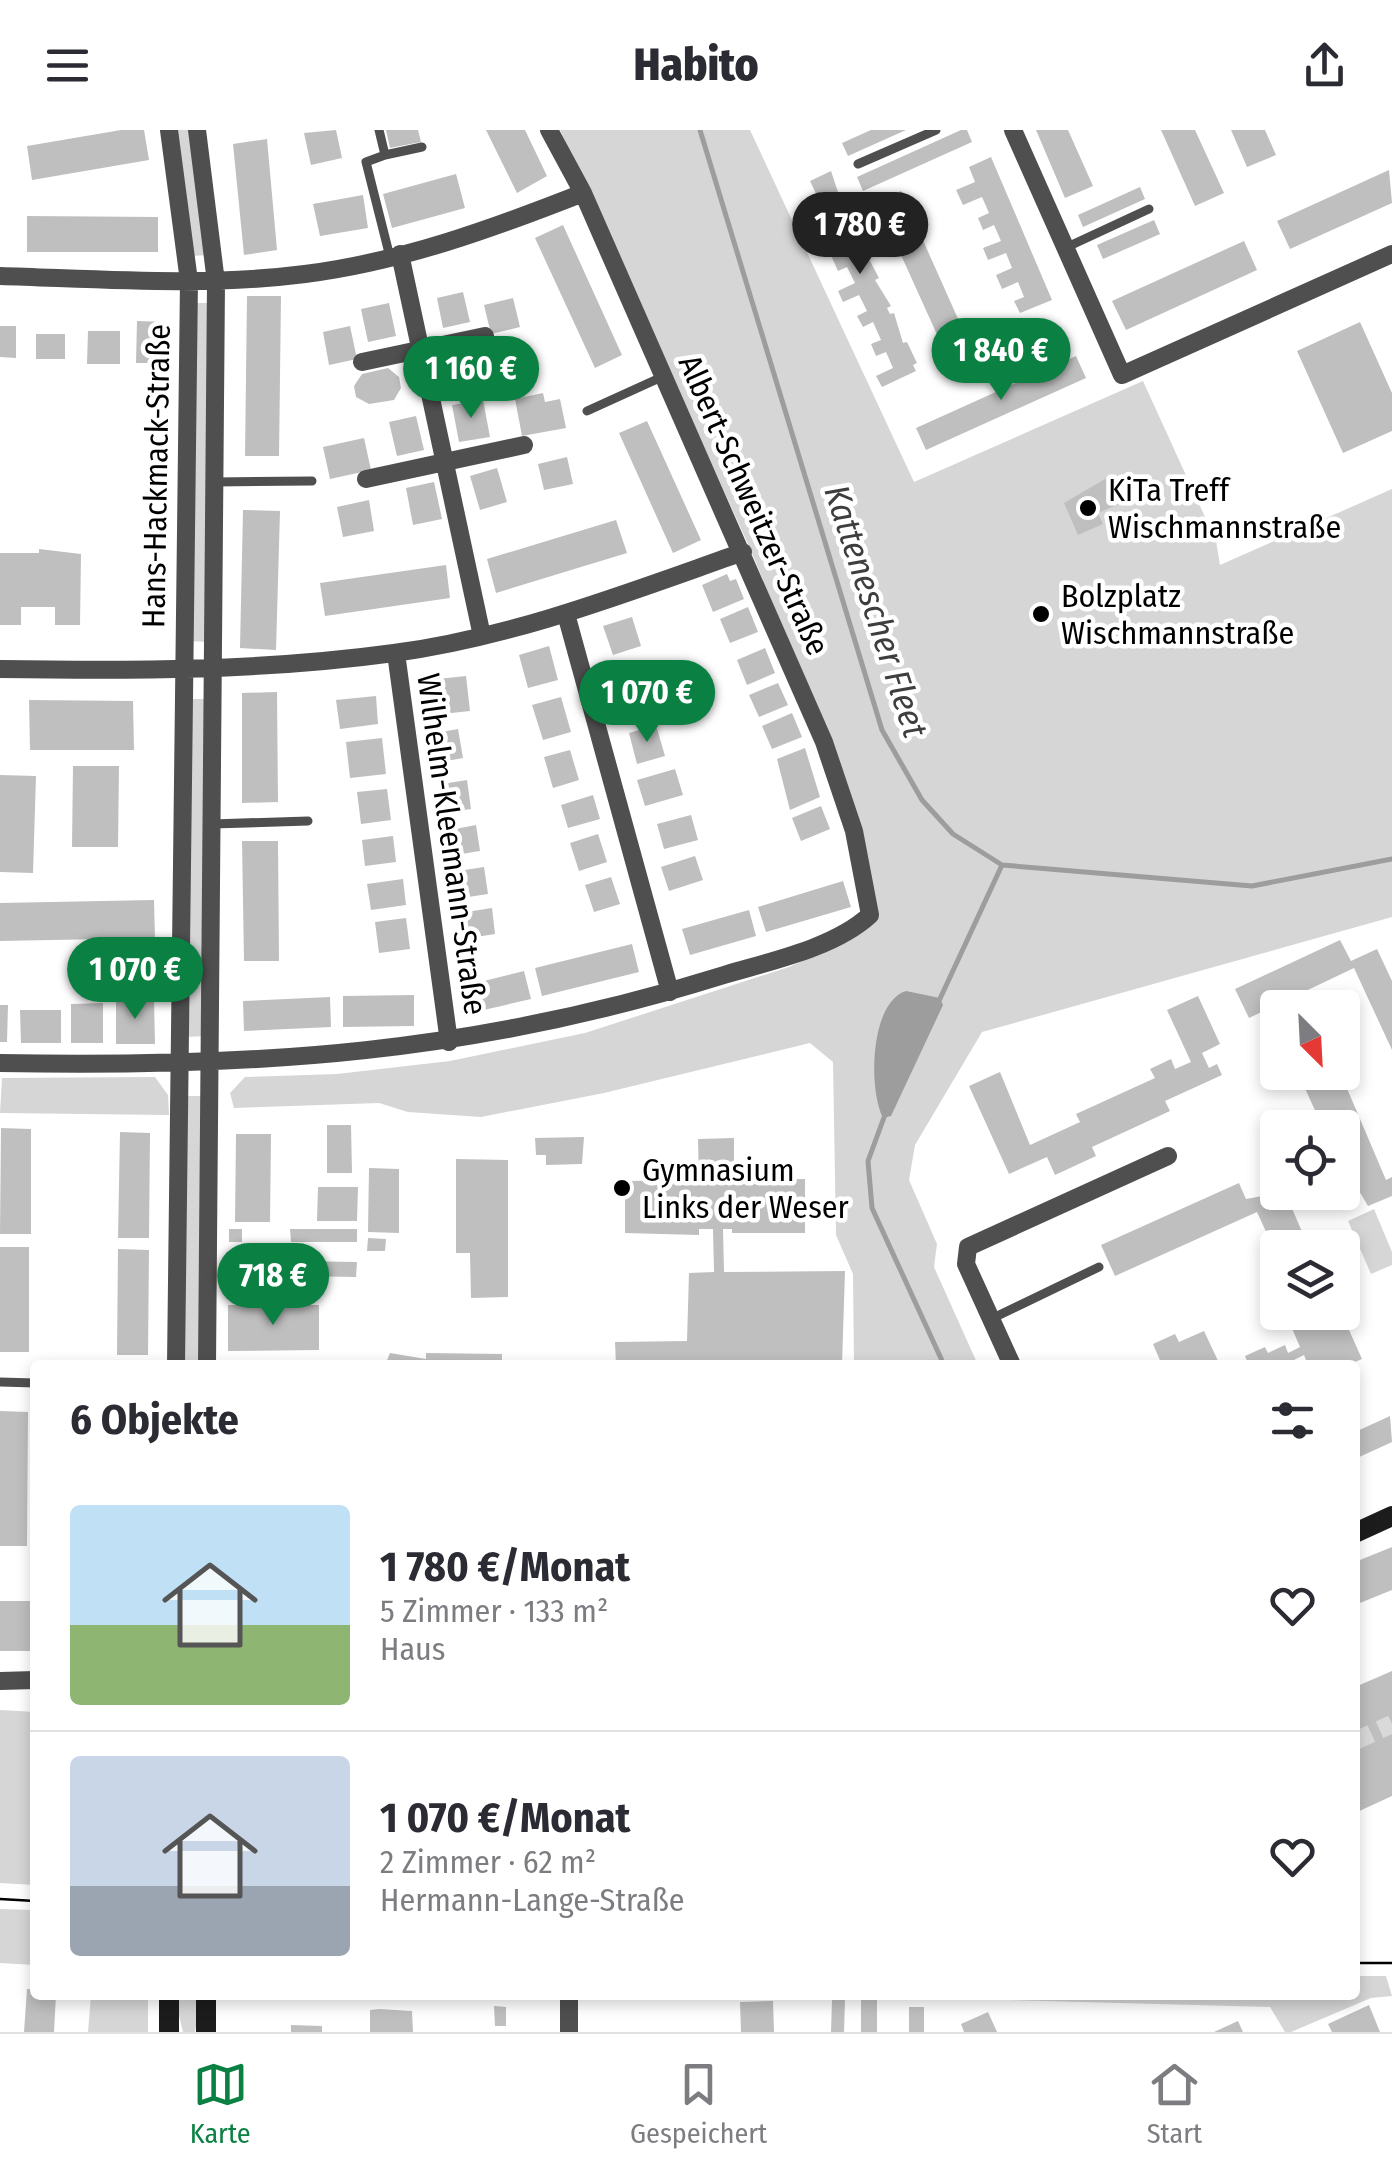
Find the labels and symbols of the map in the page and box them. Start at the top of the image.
pin: 1 780 € [768,192,952,277]
pin: 1 840 € [909,318,1093,403]
street label: Hans-Hackmack-Straße [134,324,178,628]
pin: 1 160 € [379,336,563,421]
street label: Albert-Schweitzer-Straße [671,349,837,661]
place label: KiTa Treff Wischmannstraße [1108,471,1341,546]
water label: Kattenescher Fleet [815,479,937,743]
marker: KiTa Treff Wischmannstraße [1077,497,1099,519]
place label: Bolzplatz Wischmannstraße [1061,577,1294,652]
marker: Bolzplatz Wischmannstraße [1030,603,1052,625]
pin: 1 070 € [555,660,739,745]
street label: Wilhelm-Kleemann-Straße [409,671,495,1017]
pin: 1 070 € [43,937,227,1022]
north arrow [1260,990,1360,1090]
place label: Gymnasium Links der Weser [642,1151,849,1226]
marker: Gymnasium Links der Weser [611,1177,633,1199]
pin: 718 € [203,1243,343,1328]

